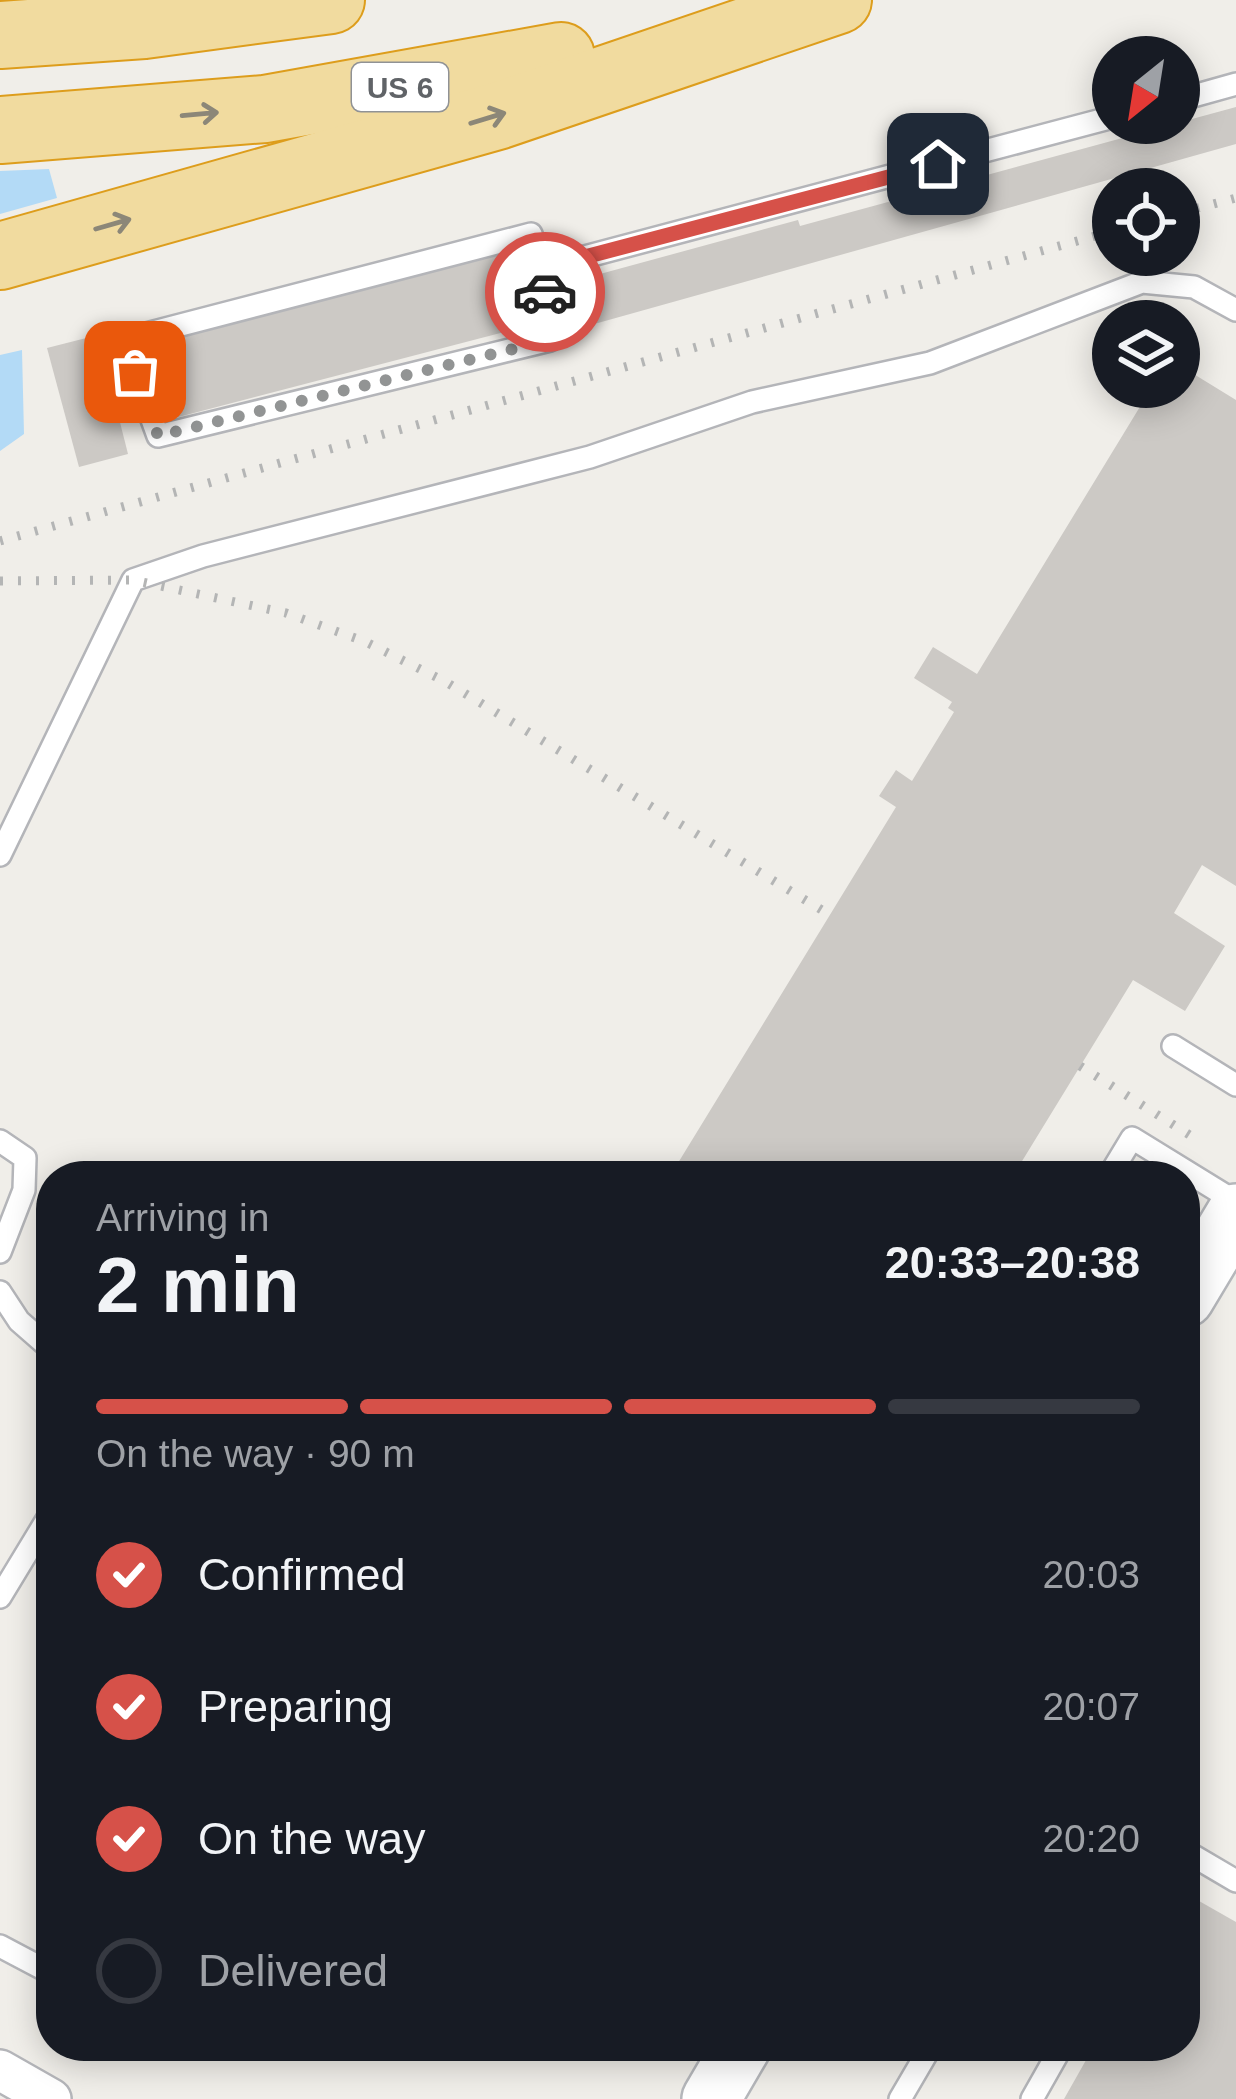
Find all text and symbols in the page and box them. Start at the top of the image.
north arrow [1092,36,1200,144]
map controls [1092,36,1200,408]
road number: US 6 [352,63,448,111]
one-way arrow [180,103,219,126]
one-way arrow [468,106,506,128]
pin [887,113,989,215]
icon: home [905,131,971,197]
button: locate [1092,168,1200,276]
one-way arrow [93,212,131,234]
courier [485,232,605,352]
icon: car [512,259,578,325]
button: layers [1092,300,1200,408]
pin [84,321,186,423]
icon: bag [102,339,168,405]
text: Arriving in [96,1196,269,1239]
text: 20:33–20:38 [885,1237,1140,1288]
text: 2 min [96,1241,300,1329]
text: On the way · 90 m [96,1432,415,1475]
icon: check [96,1542,162,1608]
text: Confirmed [198,1549,406,1600]
text: 20:03 [1042,1553,1140,1596]
icon: check [96,1674,162,1740]
text: Preparing [198,1681,393,1732]
text: 20:07 [1042,1685,1140,1728]
icon: check [96,1806,162,1872]
text: On the way [198,1813,426,1864]
text: 20:20 [1042,1817,1140,1860]
text: Delivered [198,1945,388,1996]

